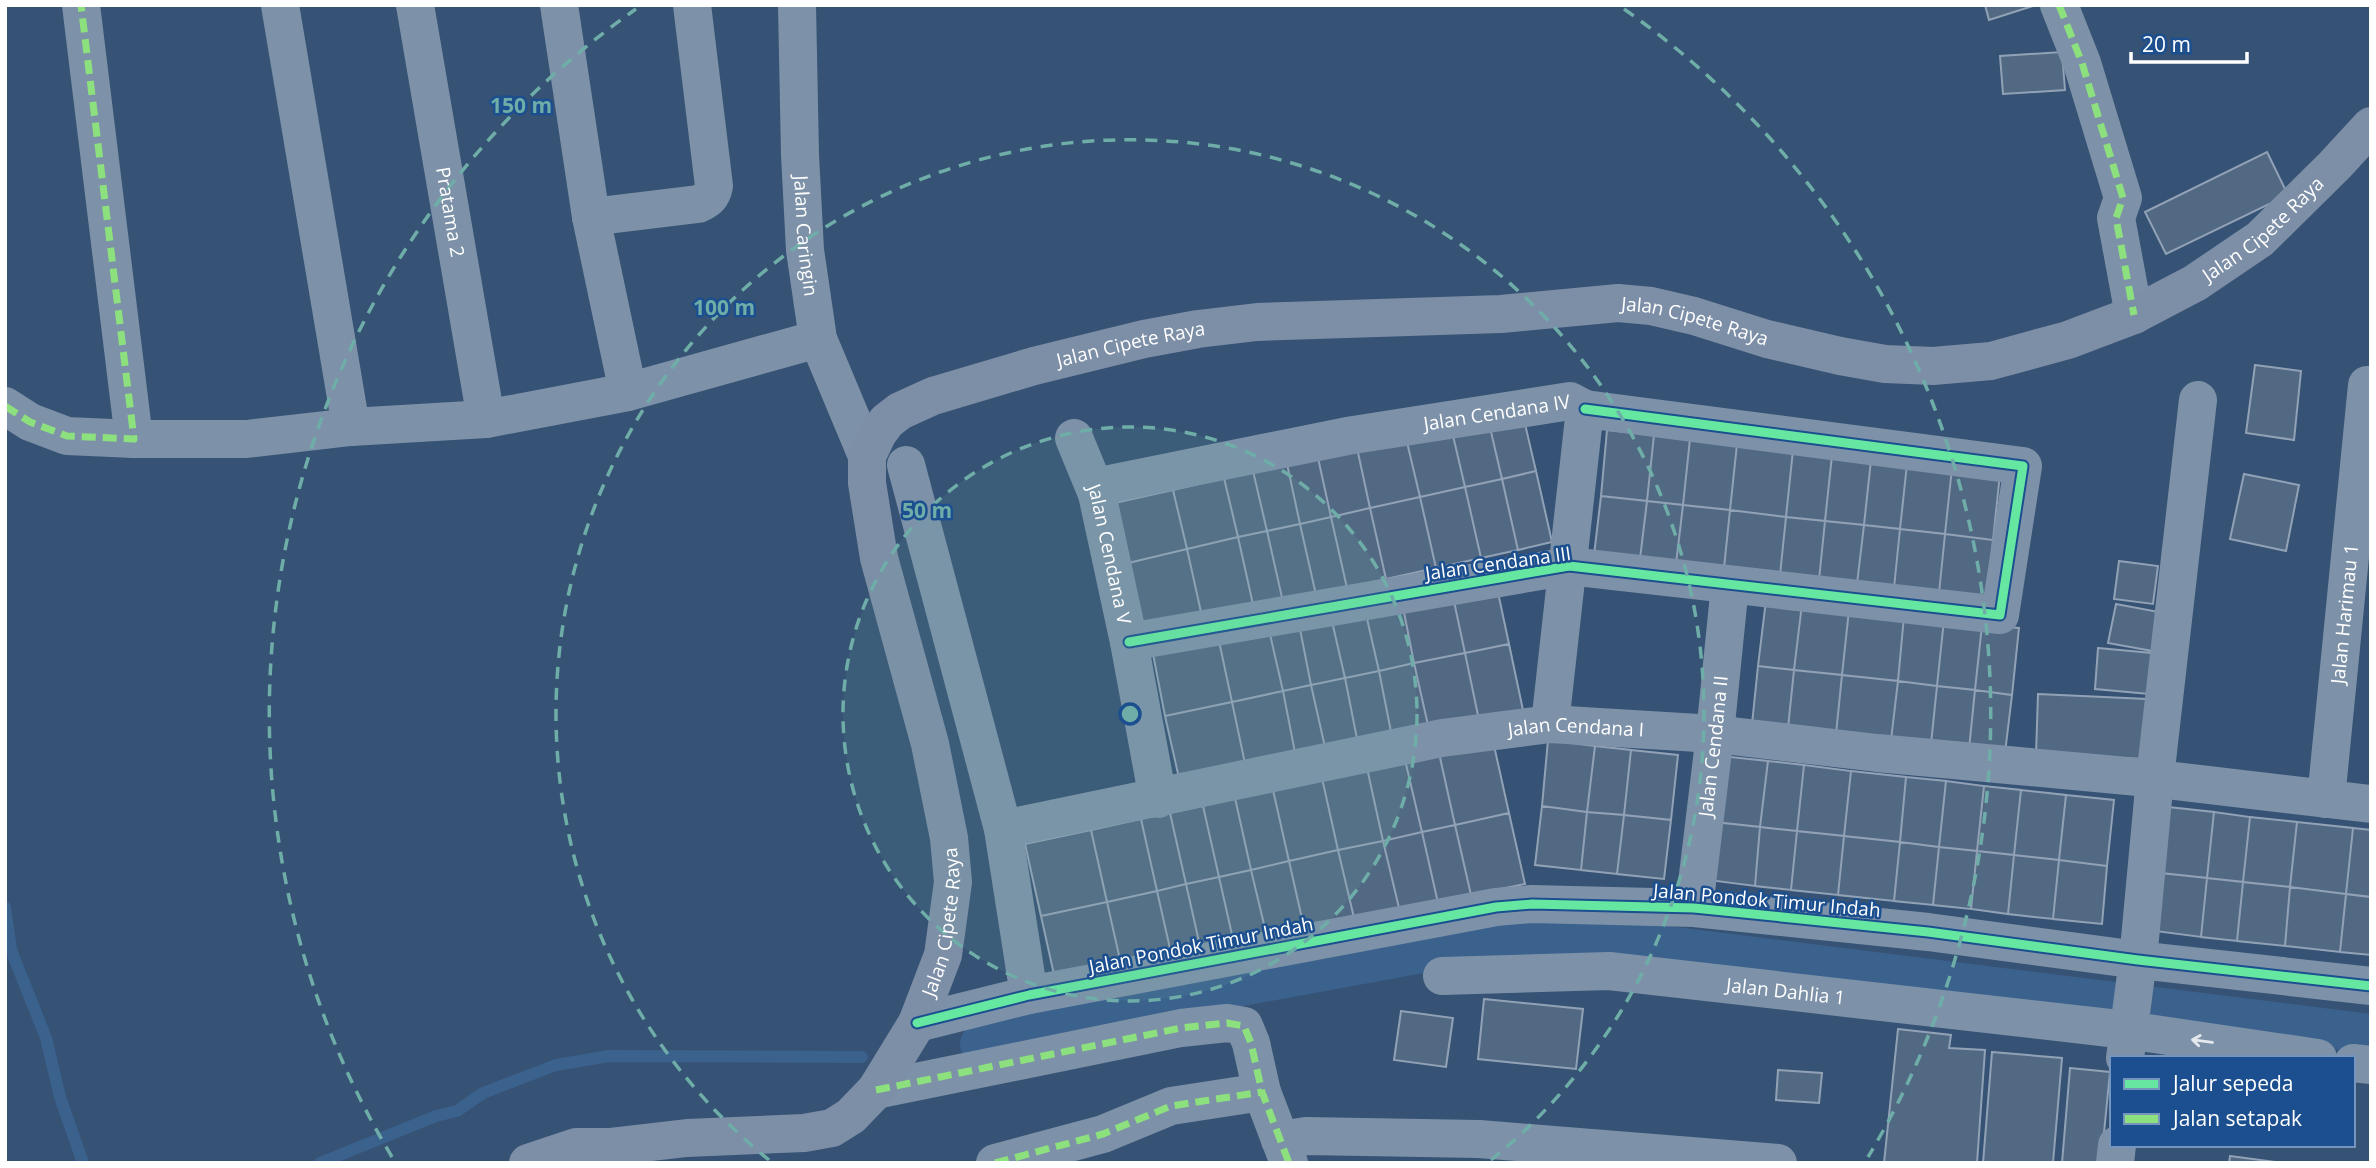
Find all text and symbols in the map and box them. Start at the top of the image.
scale bar [2131,21,2246,65]
text: 20 m [2142,30,2191,58]
text: 150 m [490,91,552,119]
street label: Pratama 2 [430,165,471,259]
street label: Jalan Cipete Raya [2195,171,2329,289]
street label: Jalan Caringin [788,173,825,298]
street label: Jalan Cipete Raya [1618,290,1772,352]
text: 100 m [693,293,755,321]
street label: Jalan Cipete Raya [1052,315,1206,373]
street label: Jalan Cendana IV [1420,388,1572,437]
street label: Jalan Cendana V [1080,478,1138,627]
text: 50 m [902,496,952,524]
street label: Jalan Cendana III [1421,540,1573,586]
street label: Jalan Harimau 1 [2324,543,2364,687]
street label: Jalan Cendana II [1692,674,1734,820]
centre of rings [1118,702,1142,726]
street label: Jalan Cendana I [1504,711,1645,743]
street label: Jalan Cipete Raya [915,846,966,1002]
street label: Jalan Pondok Timur Indah [1650,877,1882,923]
street label: Jalan Pondok Timur Indah [1085,910,1315,980]
street label: Jalan Dahlia 1 [1723,971,1847,1011]
one-way arrow [2191,1034,2214,1047]
legend [2110,1056,2355,1147]
text: Jalur sepeda [2171,1069,2293,1097]
text: Jalan setapak [2171,1104,2302,1132]

